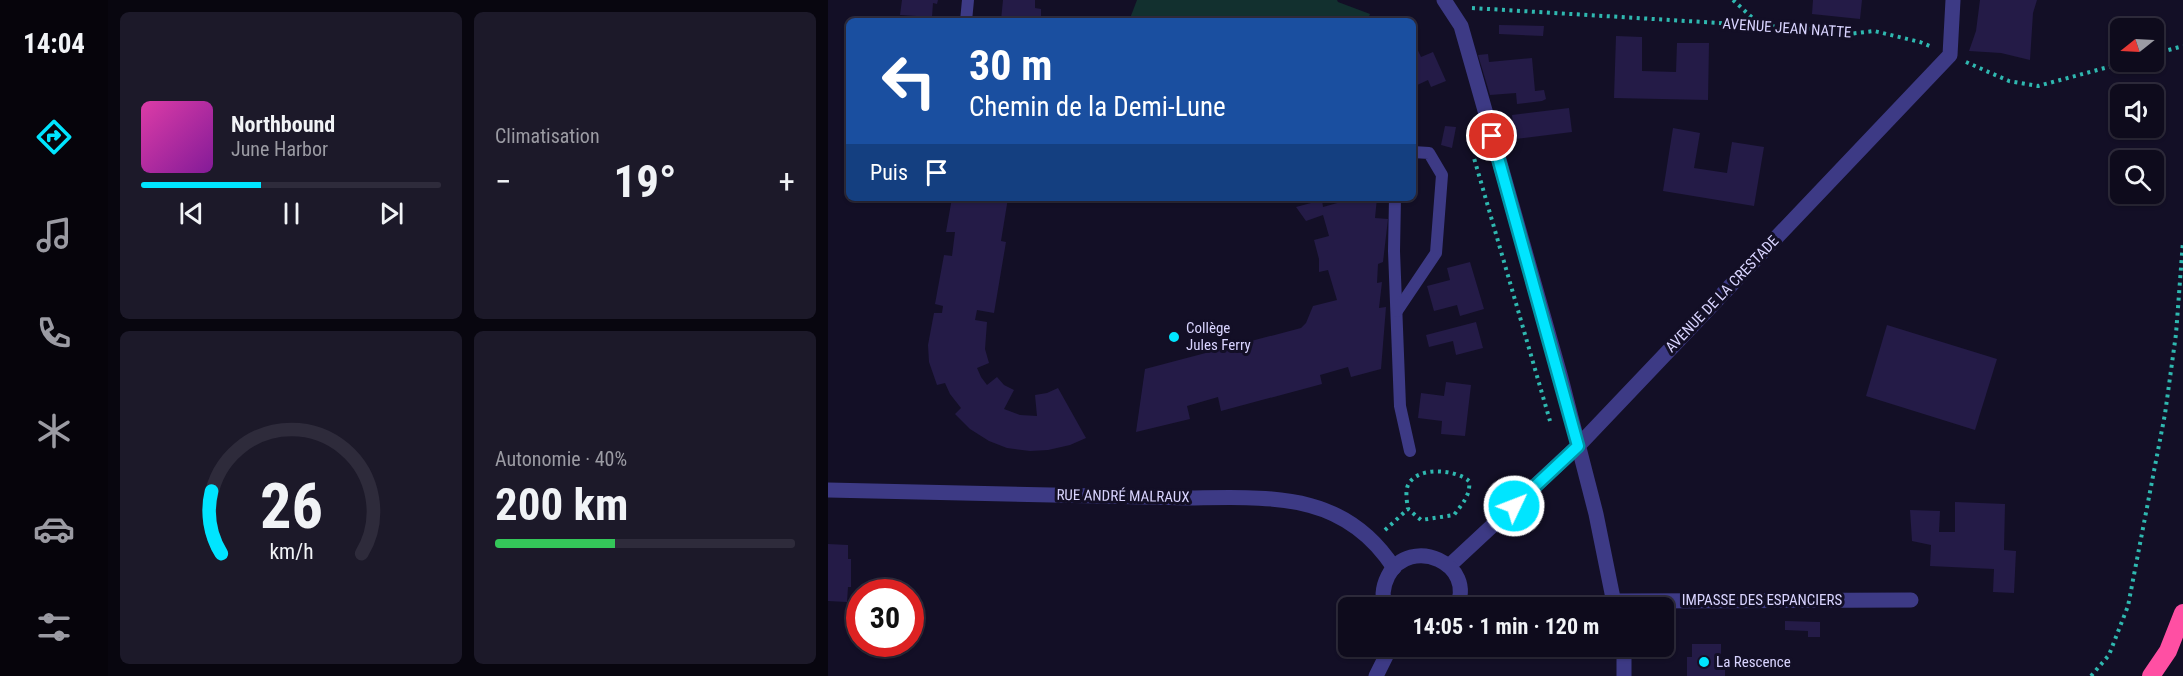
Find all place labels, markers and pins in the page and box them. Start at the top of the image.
pin [1466,110,1517,161]
place label: Collège Jules Ferry [1186,319,1251,354]
marker: Collège Jules Ferry [1167,330,1181,344]
place label: La Rescence [1716,653,1791,671]
marker: La Rescence [1697,655,1711,669]

